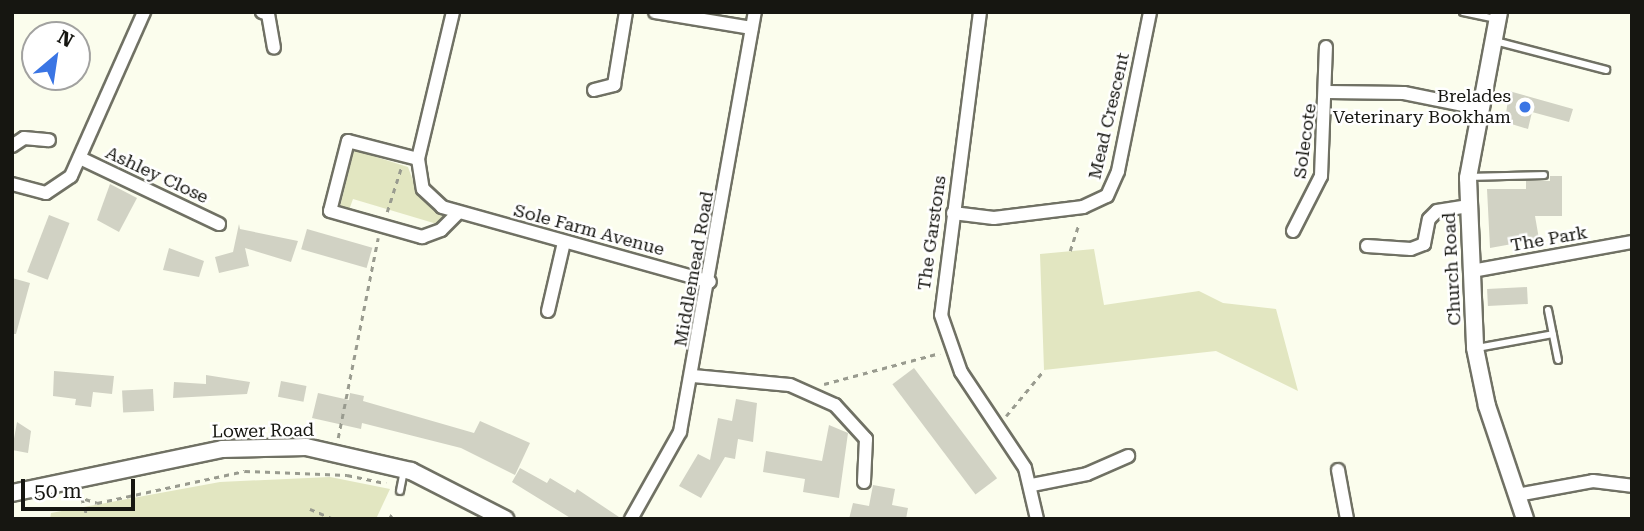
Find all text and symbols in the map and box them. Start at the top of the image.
north arrow [21,21,91,91]
text: N [53,25,77,53]
street label: Mead Crescent [1084,51,1134,181]
place label: Brelades Veterinary Bookham [1333,86,1511,128]
marker: Brelades Veterinary Bookham [1517,99,1533,115]
street label: Solecote [1289,102,1321,180]
street label: Ashley Close [102,142,212,208]
street label: The Garstons [913,174,951,292]
street label: Middlemead Road [670,190,718,348]
street label: Sole Farm Avenue [511,199,667,261]
street label: Church Road [1438,212,1466,326]
street label: The Park [1509,222,1589,256]
street label: Lower Road [212,419,314,443]
scale bar [24,464,138,508]
text: 50 m [34,479,82,503]

